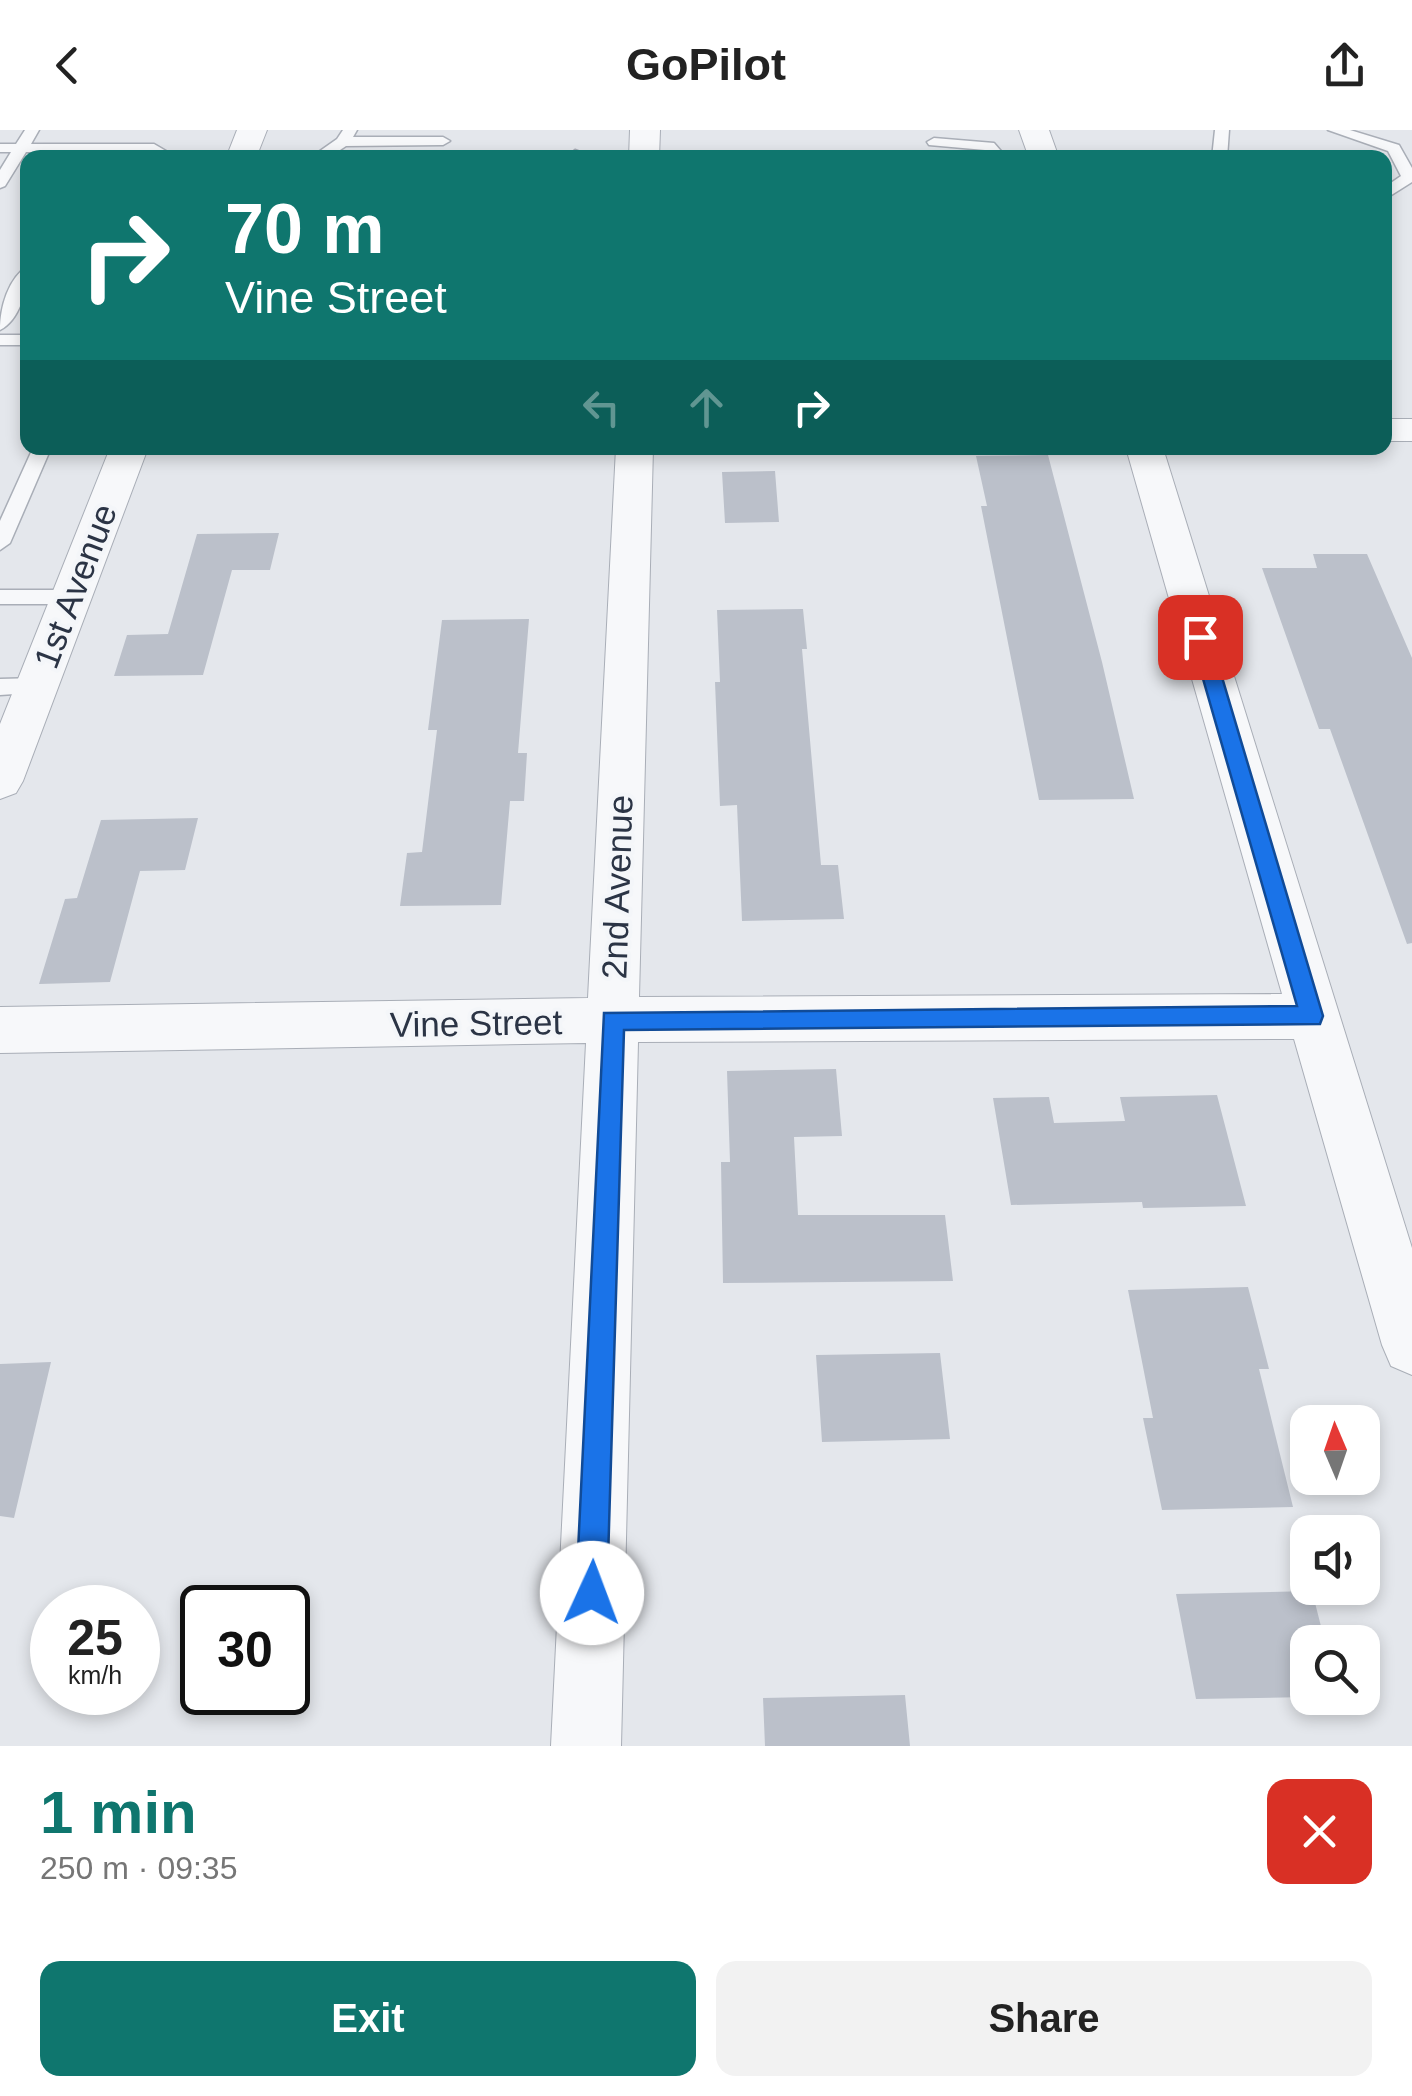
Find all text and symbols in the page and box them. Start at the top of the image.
icon: back [40,38,95,93]
icon: share [1317,38,1372,93]
text: GoPilot [626,39,786,90]
icon: right [60,190,190,320]
text: 70 m [225,190,385,268]
text: Vine Street [225,272,447,323]
icon: left [574,380,629,435]
icon: ahead [679,380,734,435]
icon: right [784,380,839,435]
street label: 1st Avenue [26,498,124,674]
pin [1158,595,1243,680]
icon: arrive [1173,610,1228,665]
street label: 2nd Avenue [594,794,640,980]
street label: Vine Street [389,1002,563,1044]
north arrow [1290,1405,1380,1495]
map controls [1290,1405,1380,1715]
button: sound [1290,1515,1380,1605]
position arrow [540,1541,644,1645]
speed limit sign: 30 [180,1585,310,1715]
text: 25 [67,1610,123,1666]
button: search [1290,1625,1380,1715]
text: km/h [68,1661,122,1689]
text: 1 min [40,1779,197,1846]
button: close [1267,1779,1372,1884]
text: 250 m · 09:35 [40,1850,237,1886]
button: Exit [40,1961,696,2076]
button: Share [716,1961,1372,2076]

